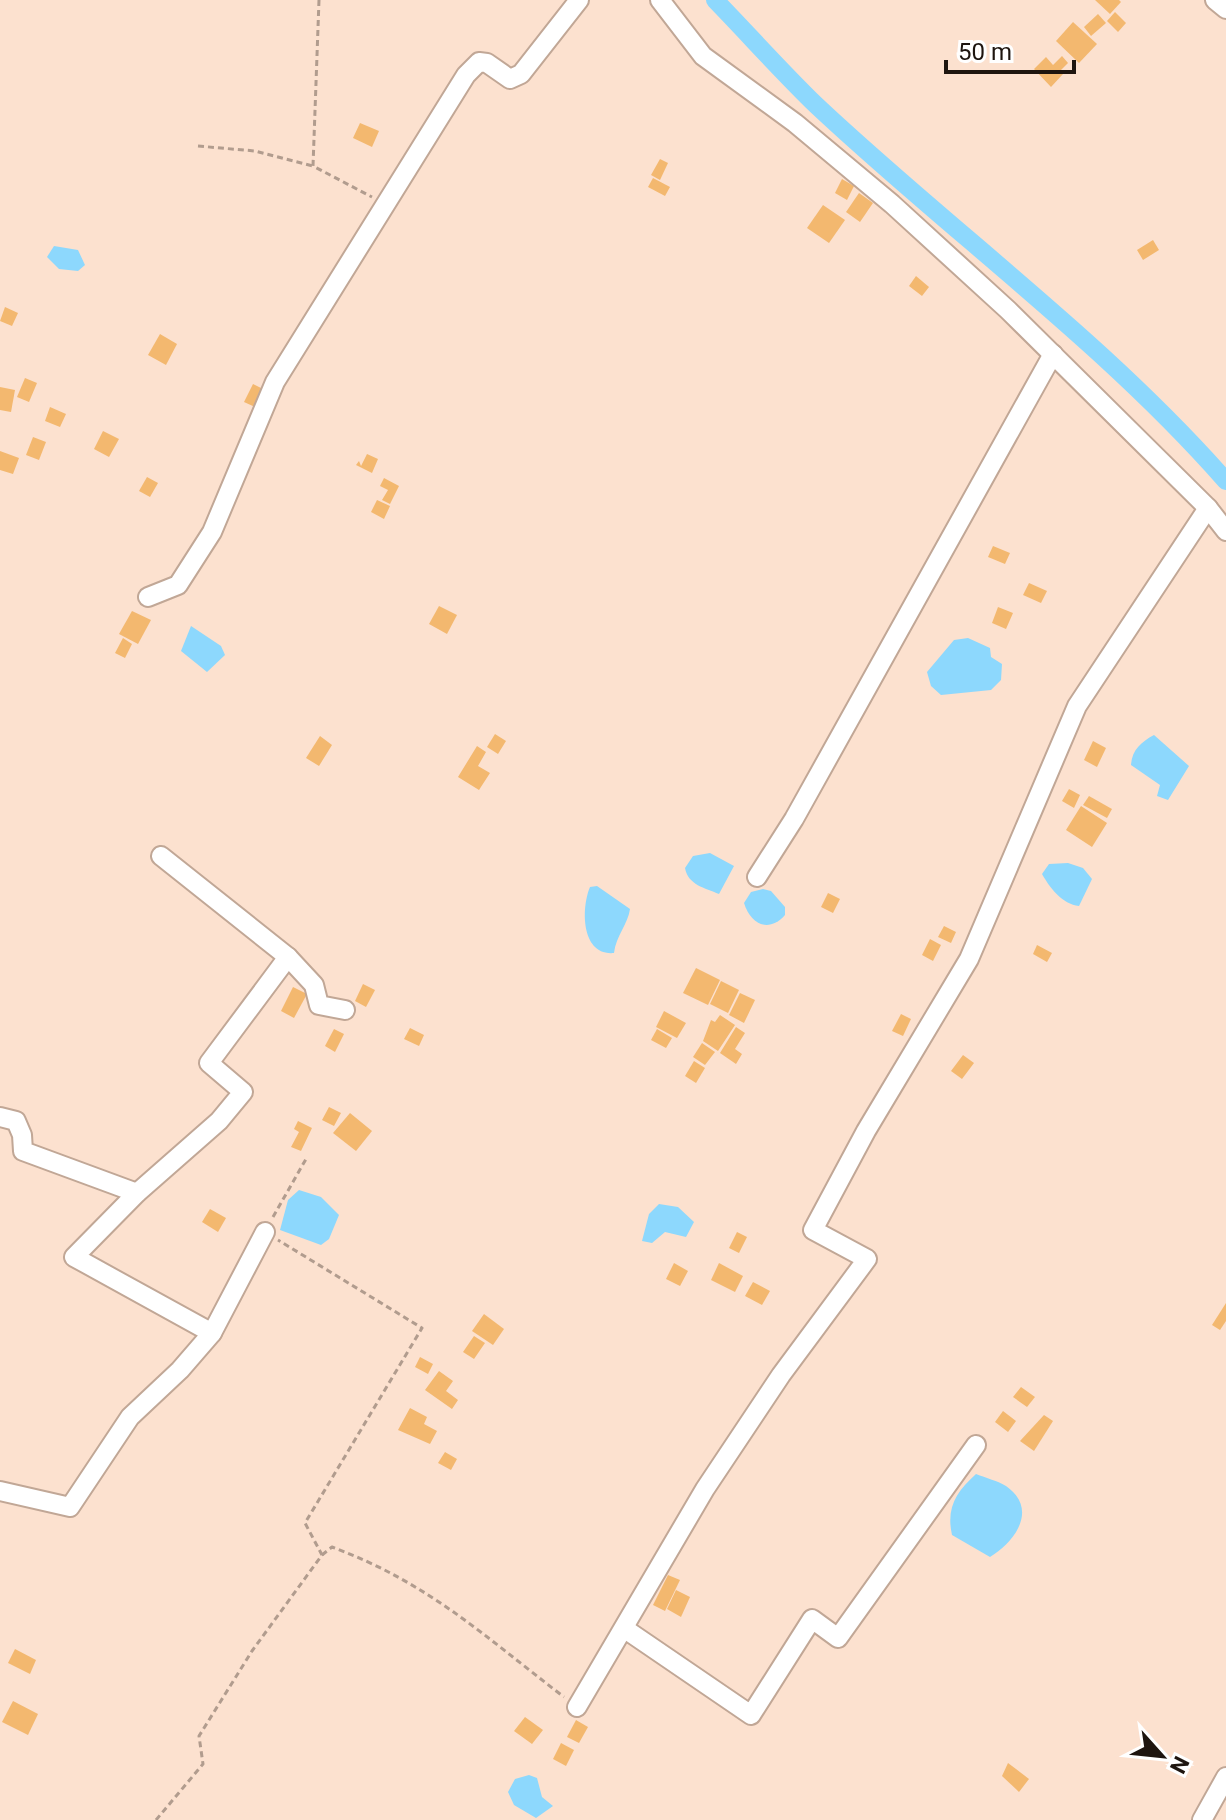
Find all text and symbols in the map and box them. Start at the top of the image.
scale bar [946,24,1074,74]
text: 50 m [958,38,1012,66]
north arrow [1122,1716,1202,1796]
text: N [1165,1752,1194,1777]

